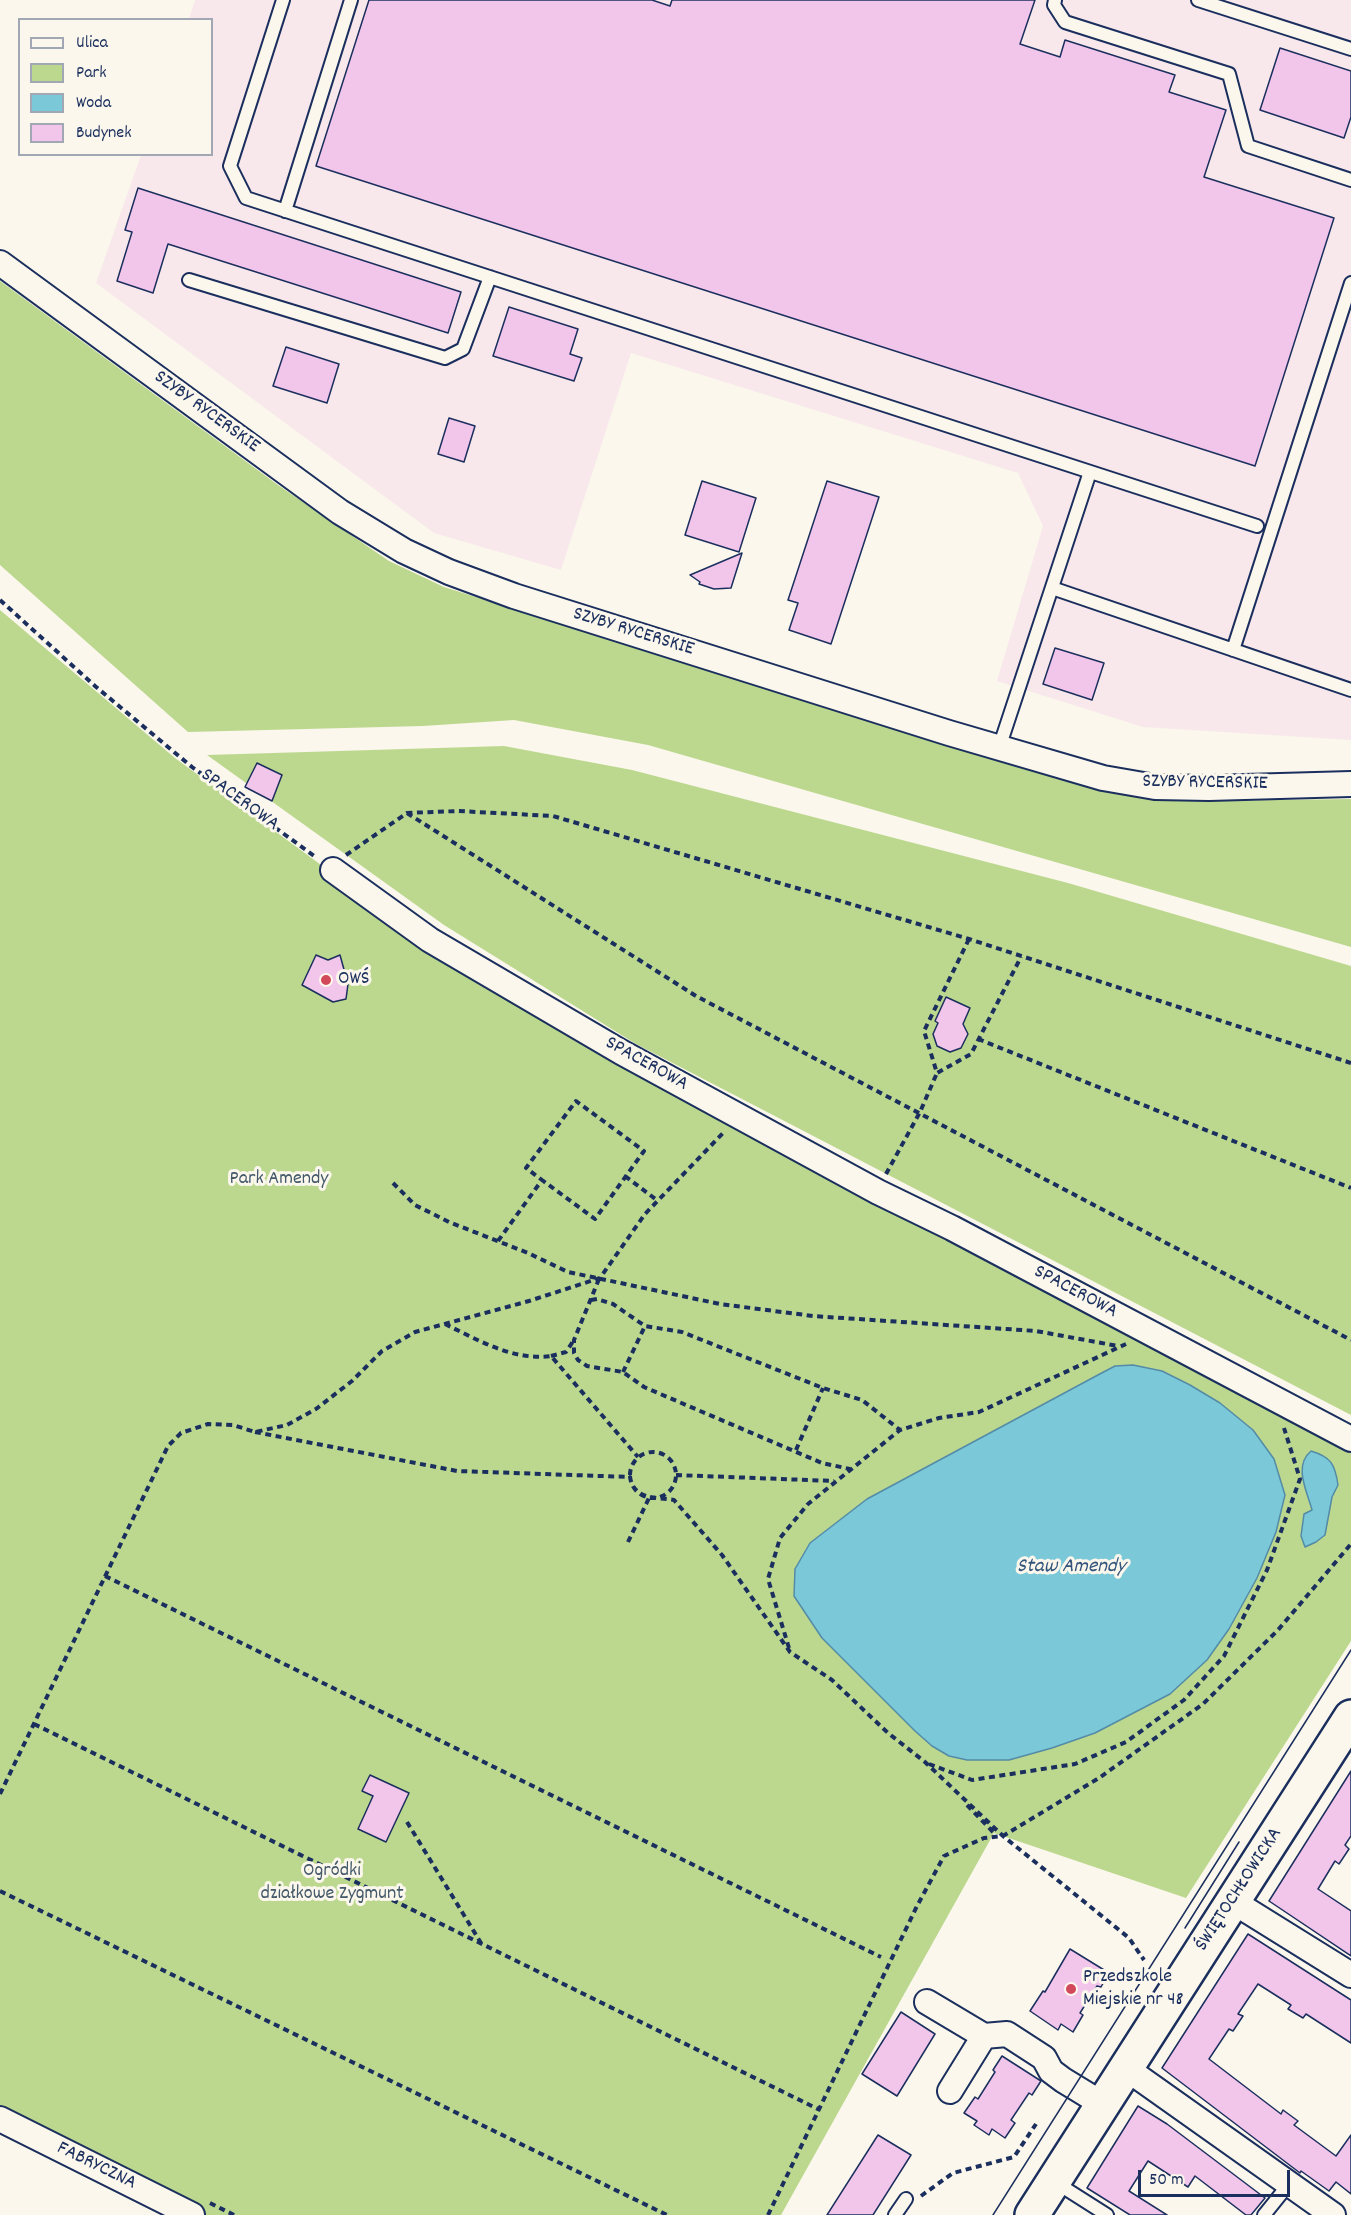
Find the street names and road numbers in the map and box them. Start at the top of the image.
street label: SZYBY RYCERSKIE [148,366,264,460]
street label: SZYBY RYCERSKIE [570,603,696,663]
street label: SPACEROWA [195,764,283,838]
street label: SZYBY RYCERSKIE [1142,771,1268,797]
street label: SPACEROWA [600,1032,692,1098]
street label: SPACEROWA [1029,1261,1121,1325]
street label: ŚWIĘTOCHŁOWICKA [1191,1824,1289,1956]
street label: FABRYCZNA [52,2137,140,2197]

